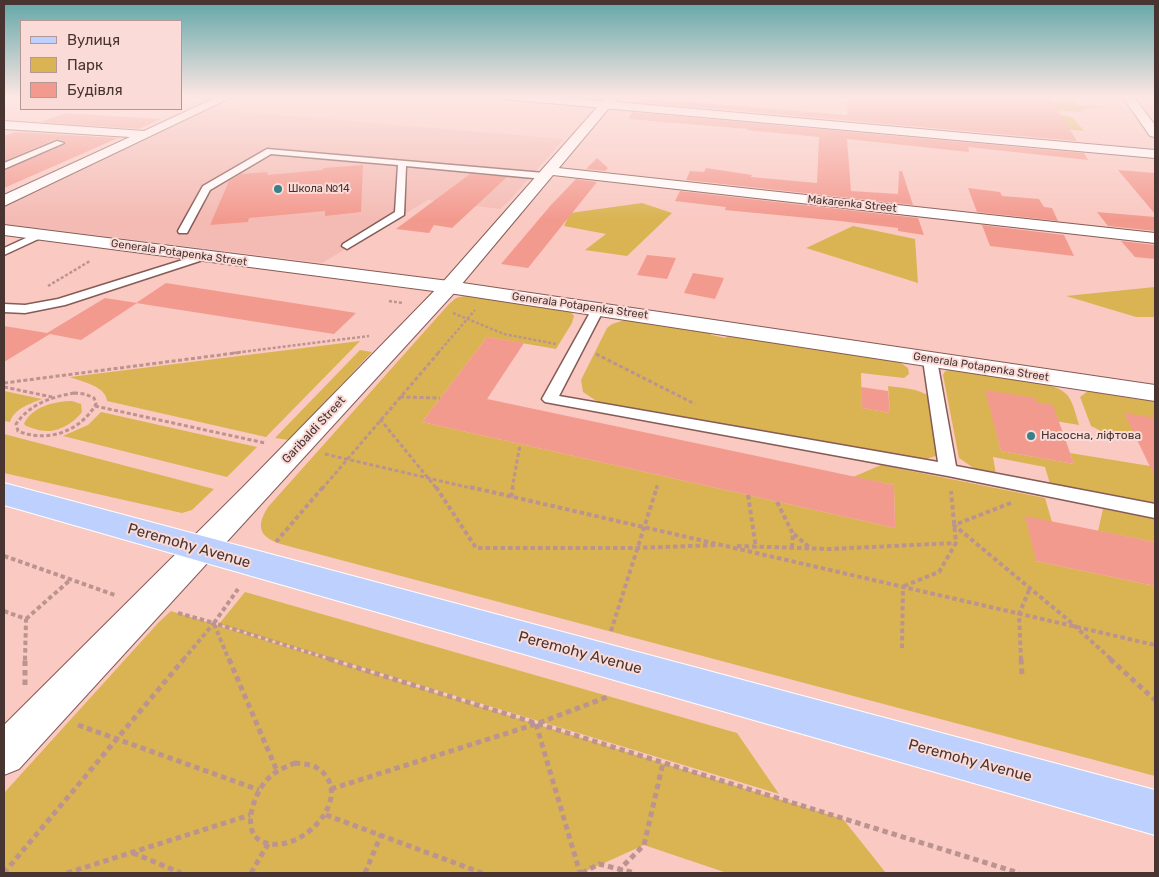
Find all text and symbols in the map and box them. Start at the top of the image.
legend [20,20,182,110]
text: Вулиця [67,31,120,49]
text: Парк [67,56,103,74]
text: Будівля [67,81,123,99]
place label: Школа №14 [288,182,350,196]
marker: Школа №14 [272,183,284,195]
street label: Makarenka Street [807,193,897,215]
street label: Generala Potapenka Street [110,237,248,269]
street label: Generala Potapenka Street [511,290,649,322]
street label: Generala Potapenka Street [912,350,1050,384]
street label: Garibaldi Street [279,393,349,467]
place label: Насосна, ліфтова [1041,429,1141,443]
marker: Насосна, ліфтова [1025,430,1037,442]
street label: Peremohy Avenue [125,520,253,572]
street label: Peremohy Avenue [516,628,644,678]
street label: Peremohy Avenue [906,736,1034,786]

